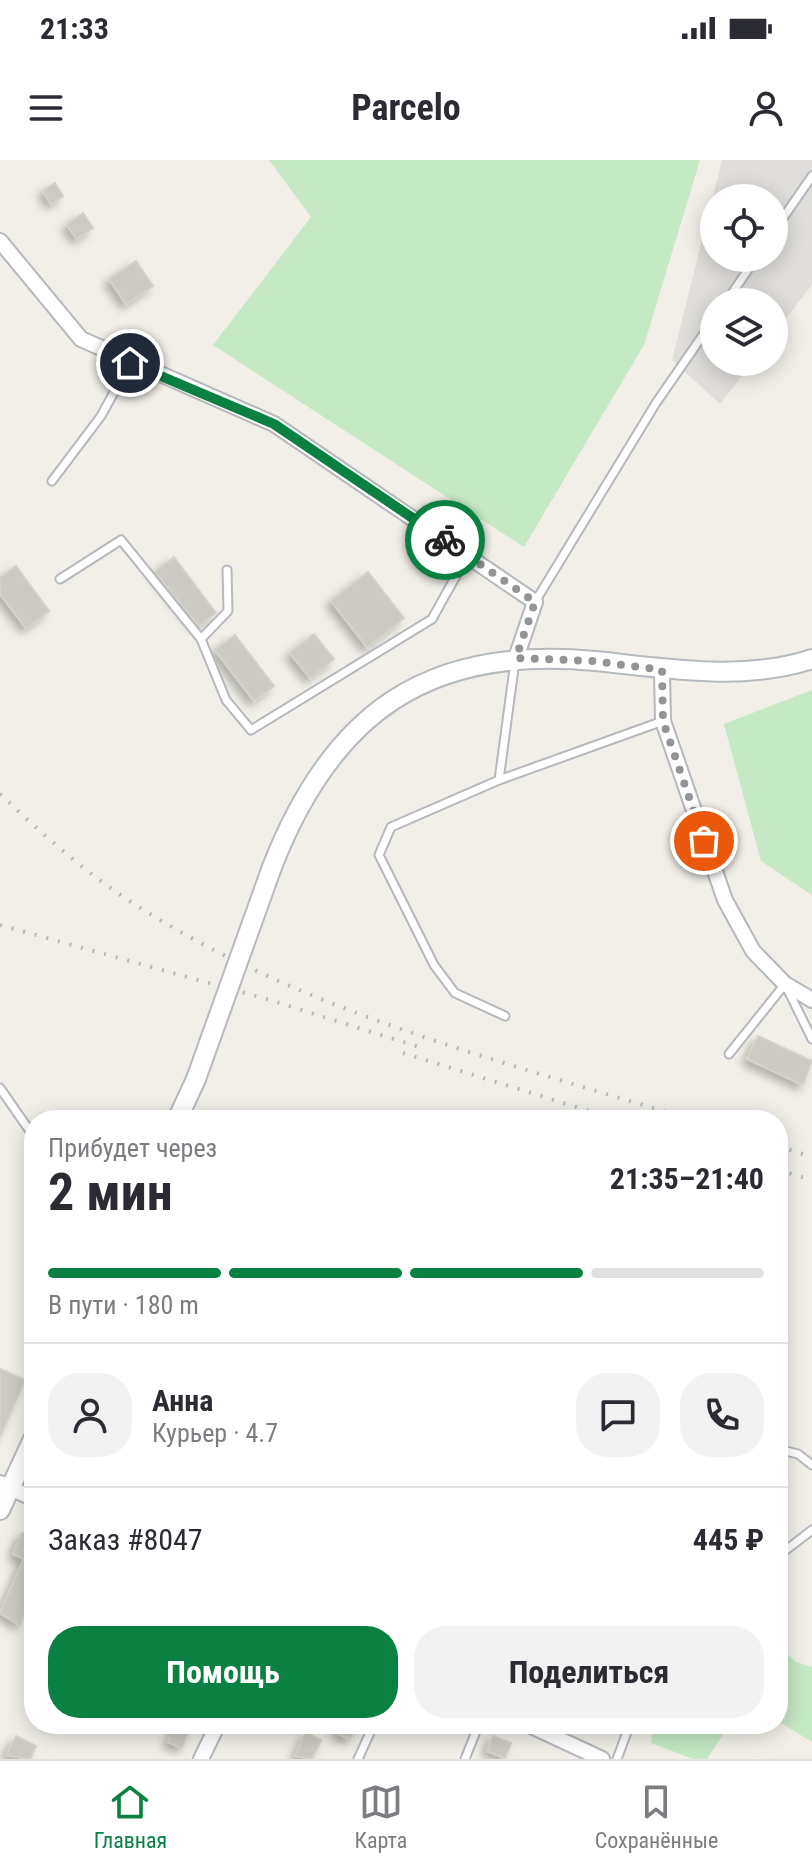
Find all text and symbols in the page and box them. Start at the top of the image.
text: 21:33 [40,11,109,46]
icon: menu [24,86,68,130]
icon: person [744,86,788,130]
text: Parcelo [351,87,461,129]
map controls [700,184,788,376]
button: locate [700,184,788,272]
button: layers [700,288,788,376]
pin [96,329,164,397]
icon: home [108,341,152,385]
courier [405,500,485,580]
icon: bike [423,518,467,562]
pin [670,807,738,875]
icon: bag [682,819,726,863]
text: Прибудет через [48,1133,217,1163]
text: 21:35–21:40 [610,1161,764,1196]
text: 2 мин [48,1162,173,1223]
text: В пути · 180 m [48,1290,199,1320]
button: person [48,1373,132,1457]
button: chat [576,1373,660,1457]
button: phone [680,1373,764,1457]
text: Анна [152,1383,213,1418]
text: Курьер · 4.7 [152,1418,278,1448]
text: Заказ #8047 [48,1522,203,1557]
text: 445 ₽ [693,1522,764,1557]
button: Помощь [48,1626,398,1718]
button: Поделиться [414,1626,764,1718]
tab: Главная [94,1780,167,1853]
tab: Карта [355,1780,407,1853]
tab: Сохранённые [595,1780,718,1853]

